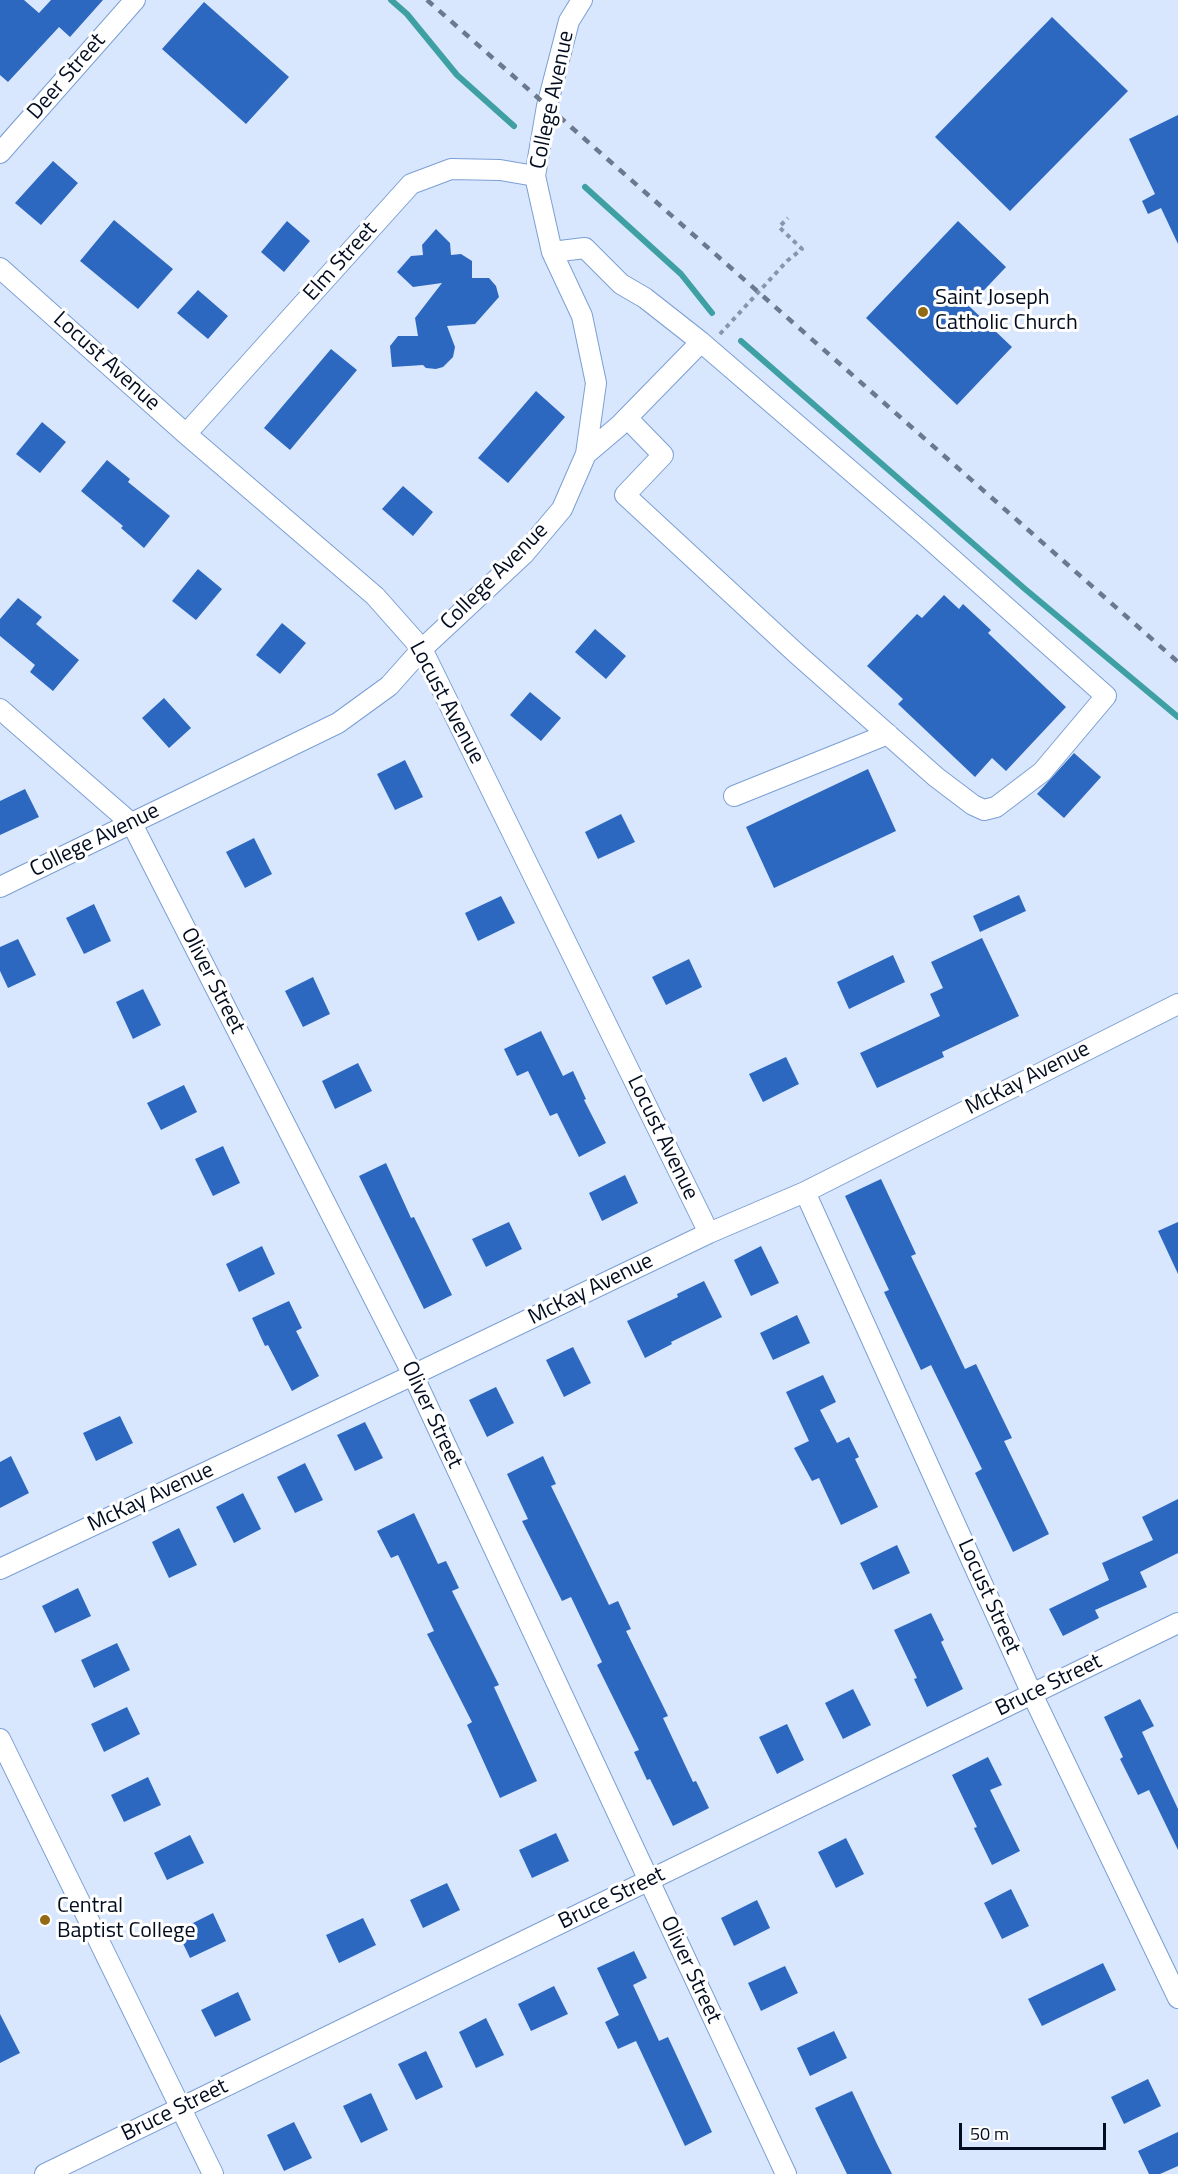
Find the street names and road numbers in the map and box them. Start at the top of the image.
street label: Deer Street [22,28,112,126]
street label: College Avenue [525,28,581,172]
street label: Elm Street [299,217,383,307]
street label: Locust Avenue [47,307,165,417]
street label: College Avenue [436,518,554,636]
street label: Locust Avenue [403,637,489,769]
street label: College Avenue [26,798,164,884]
street label: Oliver Street [174,924,250,1038]
street label: McKay Avenue [962,1036,1094,1122]
street label: Locust Avenue [621,1072,703,1204]
street label: McKay Avenue [524,1248,658,1332]
street label: Oliver Street [395,1357,467,1473]
street label: McKay Avenue [84,1457,218,1539]
street label: Locust Street [951,1536,1025,1658]
street label: Bruce Street [992,1649,1106,1723]
street label: Bruce Street [555,1862,669,1936]
street label: Oliver Street [654,1912,726,2028]
street label: Bruce Street [118,2074,232,2148]

